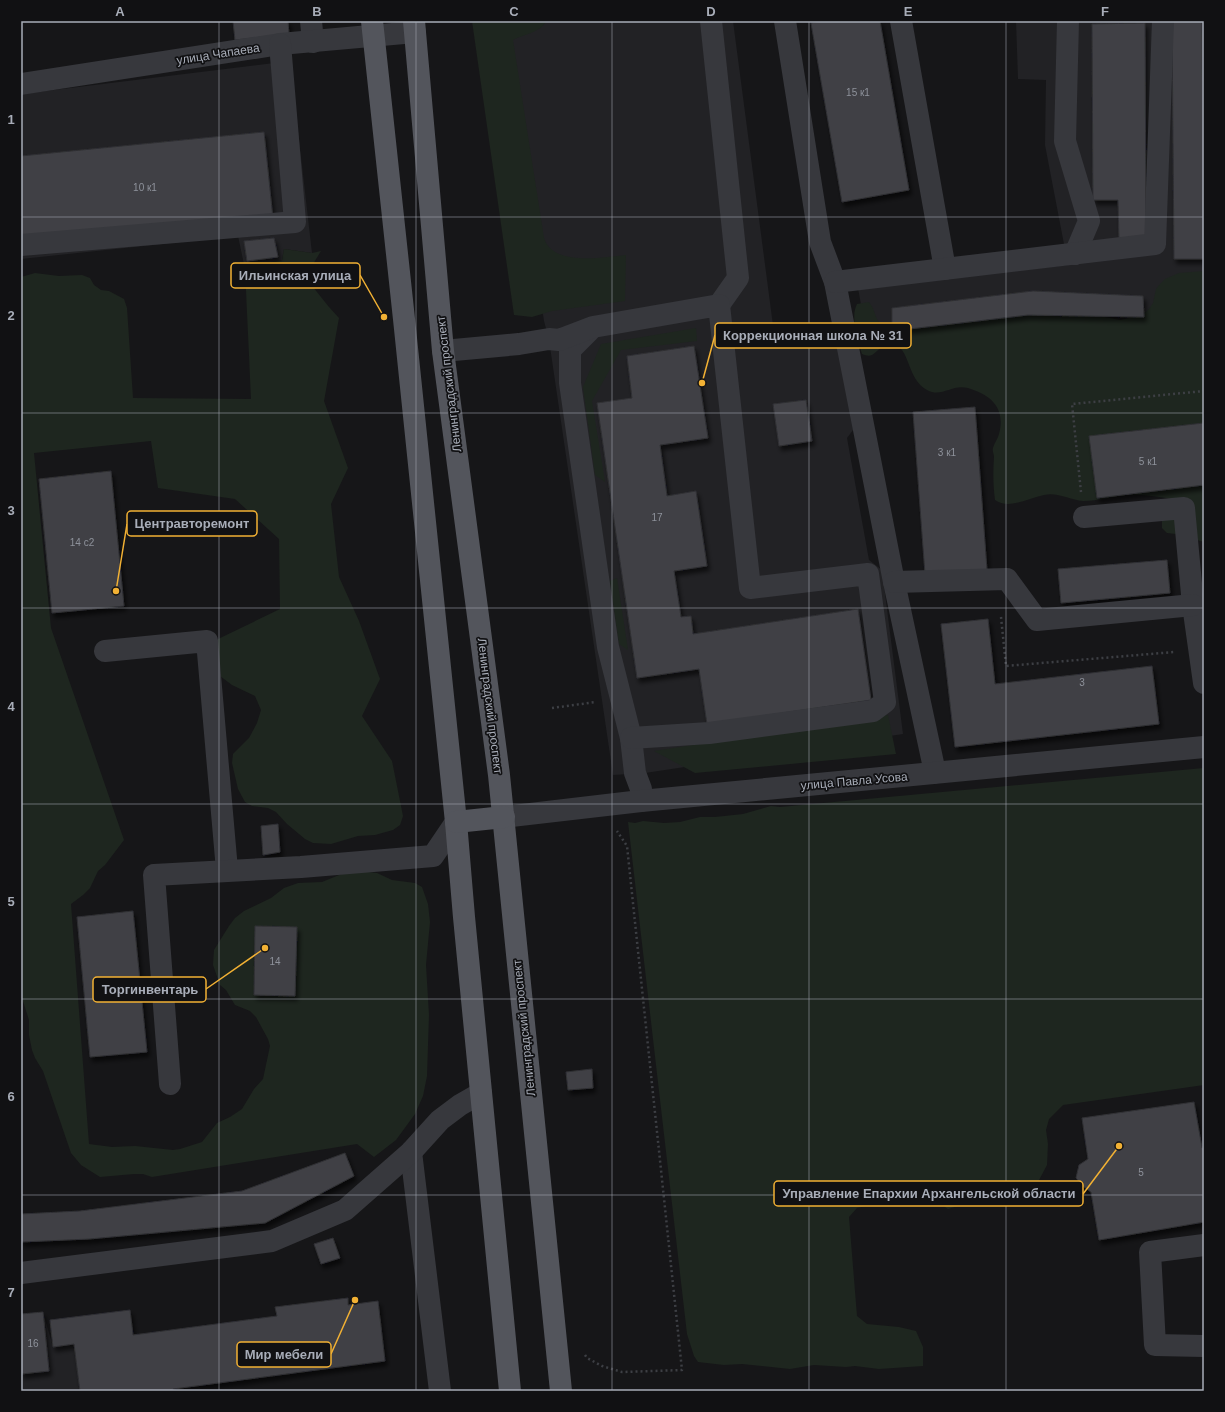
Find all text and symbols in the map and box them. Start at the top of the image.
text: A [115,4,125,19]
text: B [312,4,322,19]
text: C [509,4,519,19]
text: D [706,4,716,19]
text: E [904,4,913,19]
text: F [1101,4,1109,19]
street label: улица Чапаева [176,40,261,67]
house number: 15 к1 [846,87,870,98]
text: 1 [7,112,15,127]
house number: 10 к1 [133,182,157,193]
callout: Ильинская улица [231,263,360,288]
text: Ильинская улица [239,268,352,283]
text: 2 [7,308,15,323]
street label: Ленинградский проспект [434,315,464,453]
callout: Коррекционная школа № 31 [715,323,911,348]
text: Коррекционная школа № 31 [723,328,903,343]
house number: 3 к1 [938,447,957,458]
house number: 5 к1 [1139,456,1158,467]
text: 3 [7,503,15,518]
callout: Центравторемонт [127,511,257,536]
house number: 17 [651,512,663,523]
text: Центравторемонт [135,516,249,531]
house number: 14 с2 [70,537,95,548]
street label: Ленинградский проспект [475,637,505,775]
house number: 3 [1079,677,1085,688]
text: 4 [7,699,15,714]
street label: улица Павла Усова [800,769,908,793]
text: 5 [7,894,15,909]
house number: 14 [269,956,281,967]
street label: Ленинградский проспект [510,959,538,1097]
callout: Торгинвентарь [93,977,206,1002]
text: Торгинвентарь [102,982,198,997]
text: 6 [7,1089,15,1104]
house number: 5 [1138,1167,1144,1178]
callout: Управление Епархии Архангельской области [774,1181,1083,1206]
text: Управление Епархии Архангельской области [783,1186,1075,1201]
text: 7 [7,1285,15,1300]
house number: 16 [27,1338,39,1349]
callout: Мир мебели [237,1342,331,1367]
text: Мир мебели [245,1347,323,1362]

